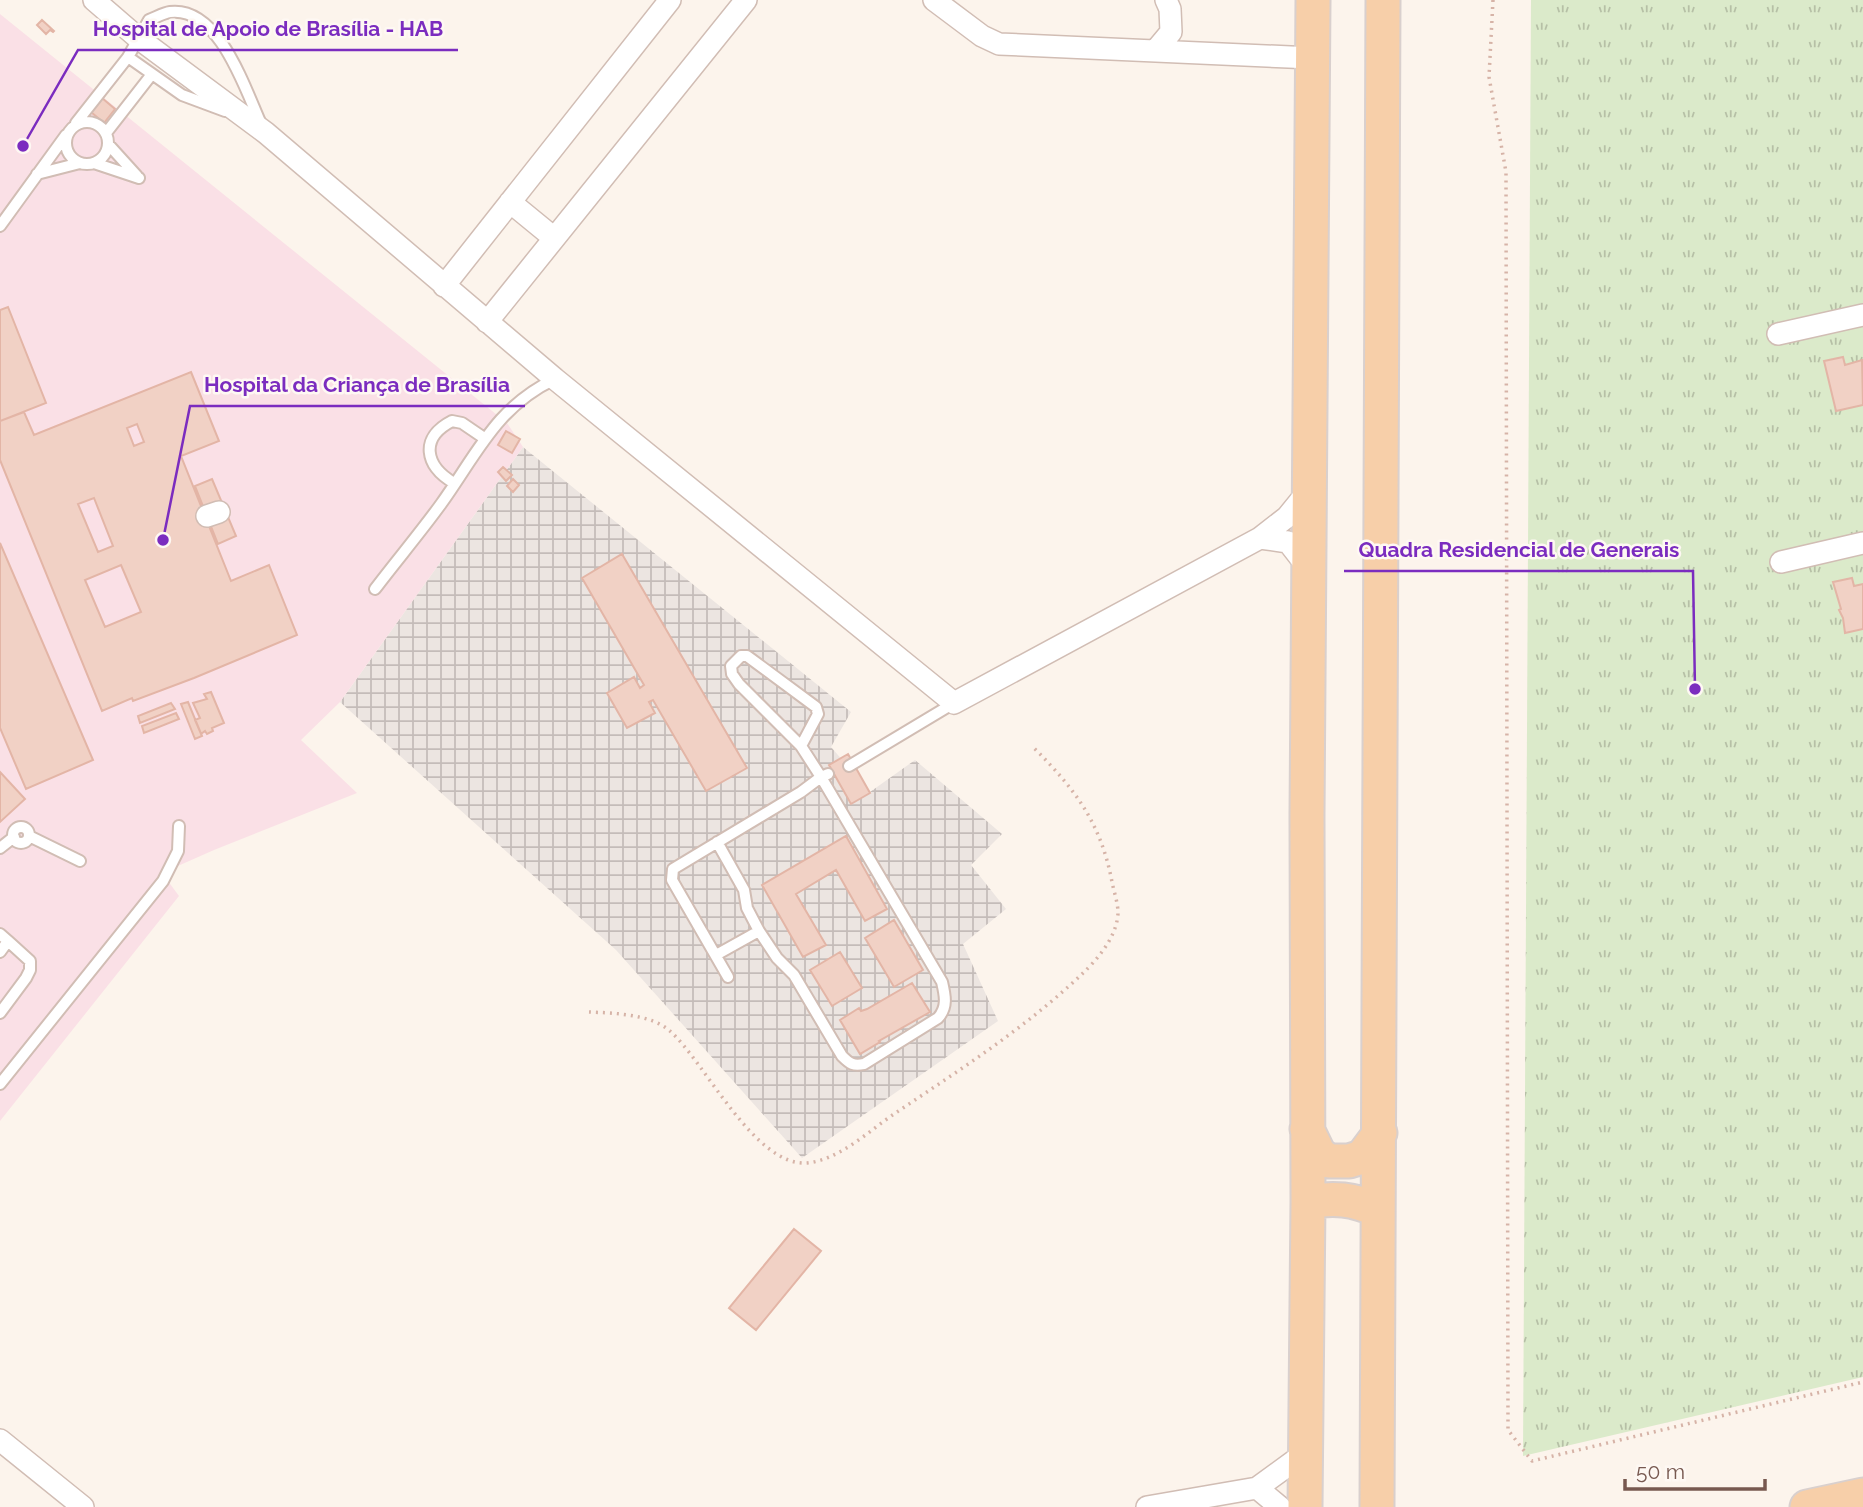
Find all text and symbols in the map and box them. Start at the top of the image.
callout: Hospital de Apoio de Brasília - HAB [78,8,458,50]
text: Hospital de Apoio de Brasília - HAB [93,16,443,41]
callout: Hospital da Criança de Brasília [190,364,525,406]
text: Hospital da Criança de Brasília [204,372,510,397]
callout: Quadra Residencial de Generais [1344,529,1693,571]
text: Quadra Residencial de Generais [1359,537,1679,562]
scale bar [1625,1448,1765,1492]
text: 50 m [1636,1459,1685,1484]

